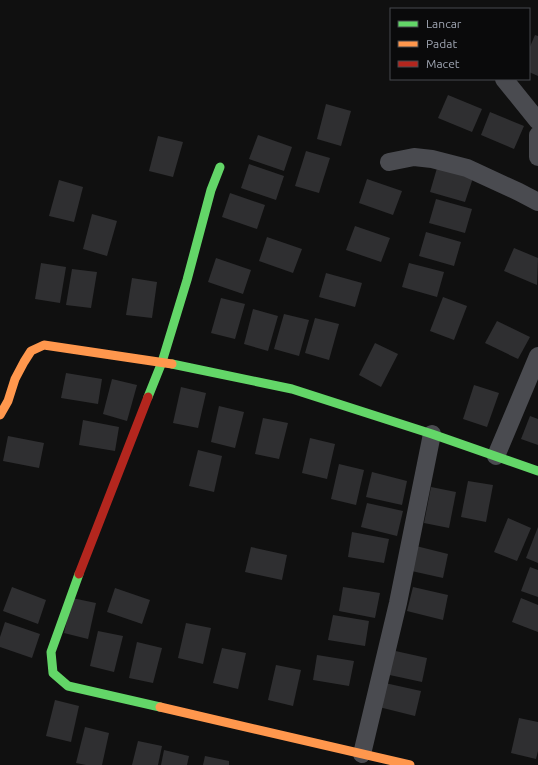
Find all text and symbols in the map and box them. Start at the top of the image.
legend [390,8,530,80]
text: Lancar [426,17,462,30]
text: Padat [426,37,457,50]
text: Macet [426,57,460,70]

